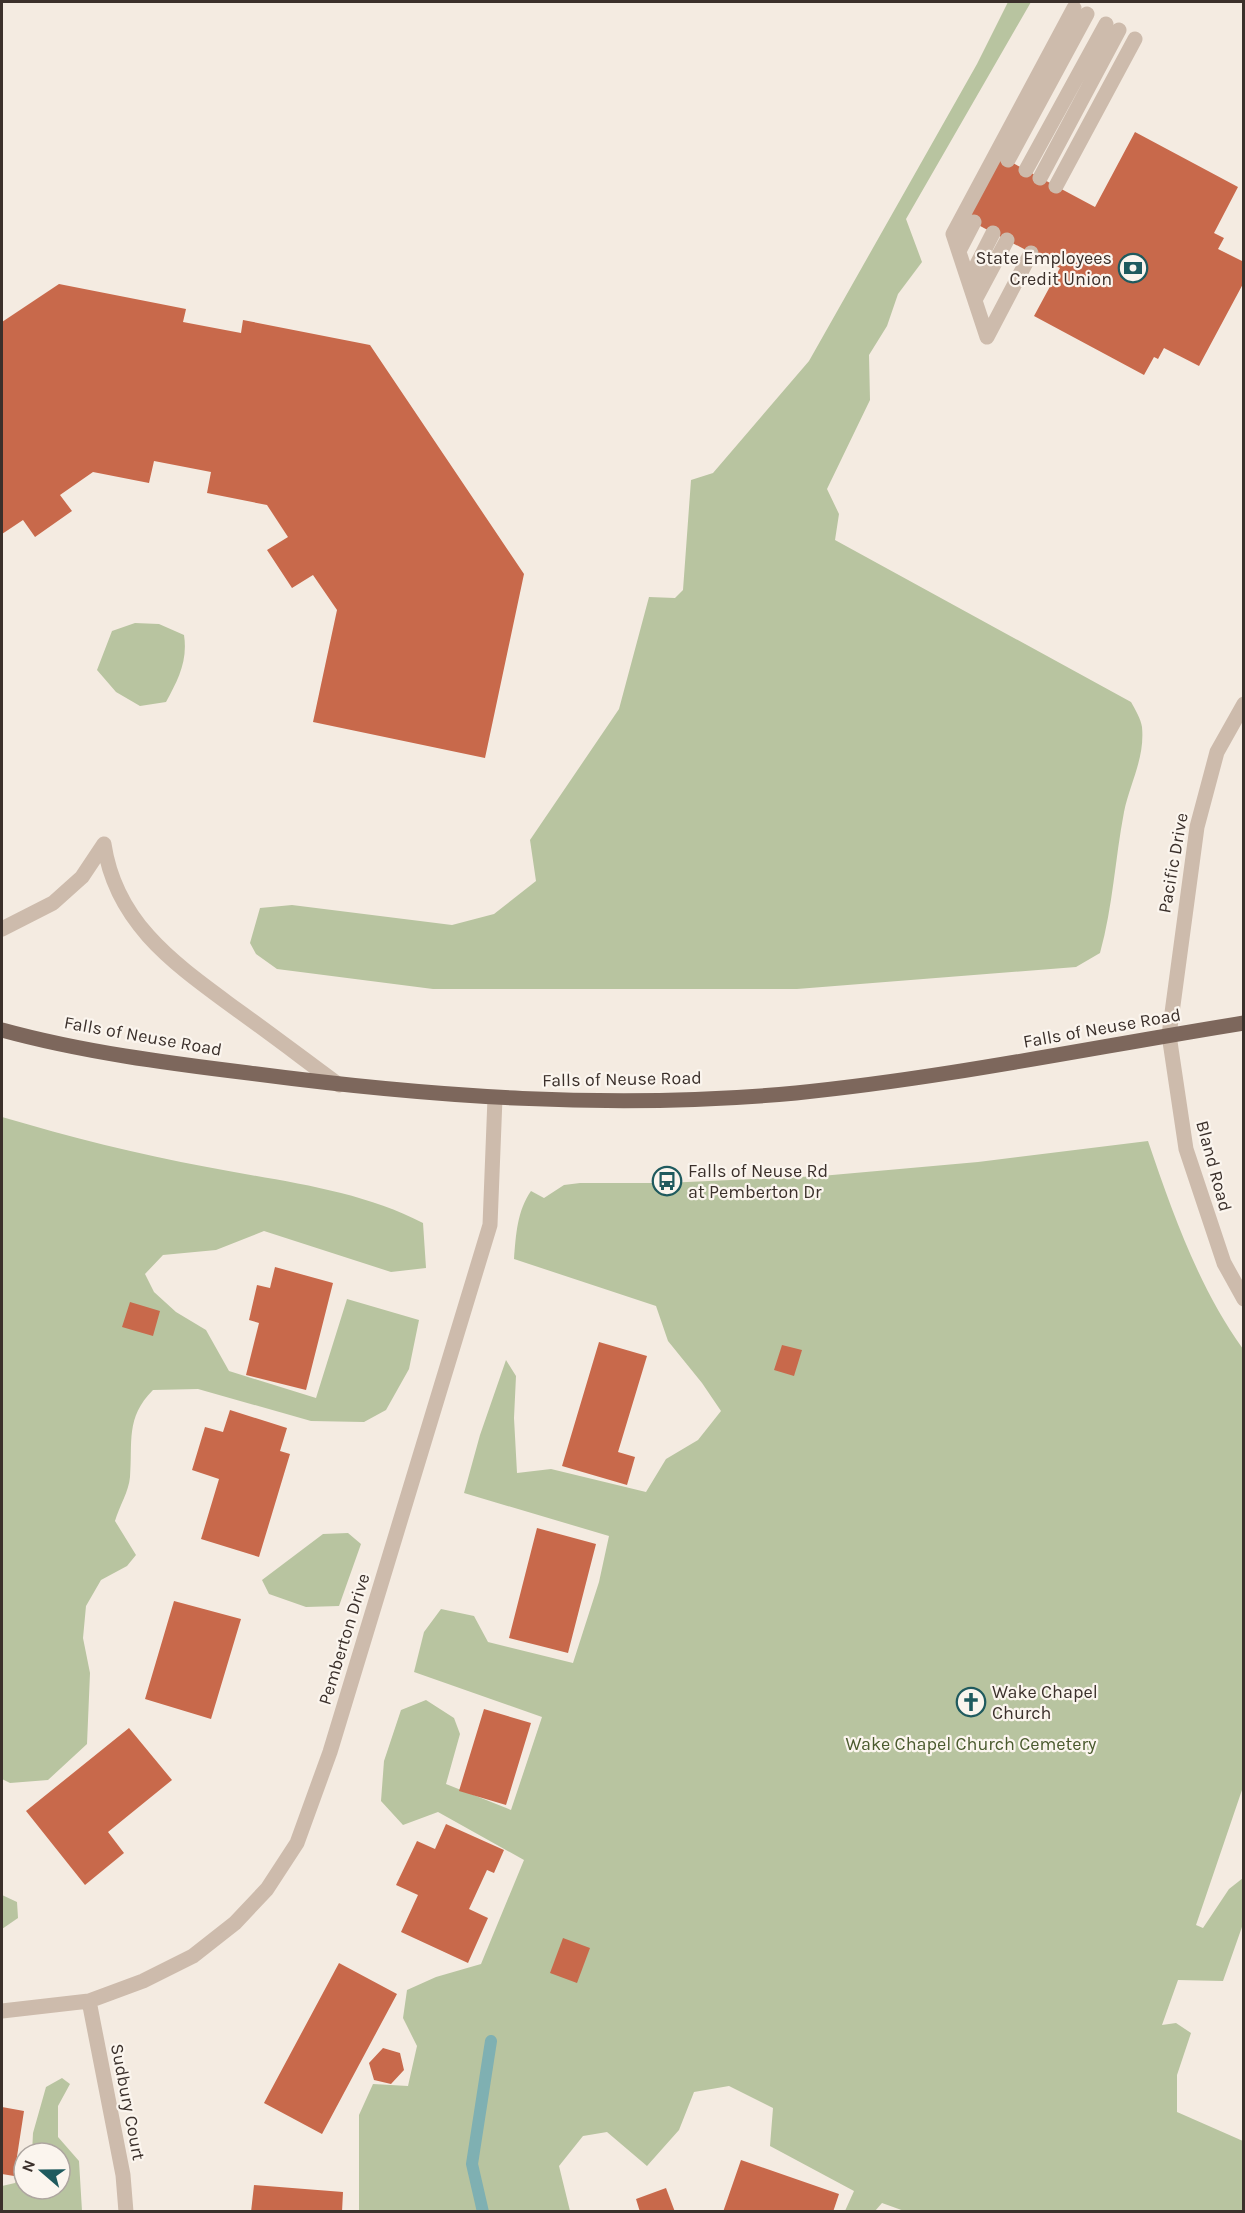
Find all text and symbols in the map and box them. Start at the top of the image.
place label: State Employees Credit Union [975,247,1112,290]
bank icon: State Employees Credit Union [1117,252,1149,284]
street label: Pacific Drive [1153,811,1193,915]
street label: Falls of Neuse Road [1021,1003,1183,1053]
street label: Falls of Neuse Road [62,1011,224,1061]
street label: Falls of Neuse Road [542,1067,702,1091]
street label: Bland Road [1191,1118,1237,1214]
place label: Falls of Neuse Rd at Pemberton Dr [688,1160,828,1203]
bus stop icon: Falls of Neuse Rd at Pemberton Dr [651,1165,683,1197]
street label: Pemberton Drive [314,1571,374,1707]
place label: Wake Chapel Church [992,1681,1098,1724]
church icon: Wake Chapel Church [955,1686,987,1718]
park label: Wake Chapel Church Cemetery [846,1733,1097,1755]
street label: Sudbury Court [106,2042,150,2162]
north arrow [12,2141,72,2201]
text: N [17,2157,39,2175]

